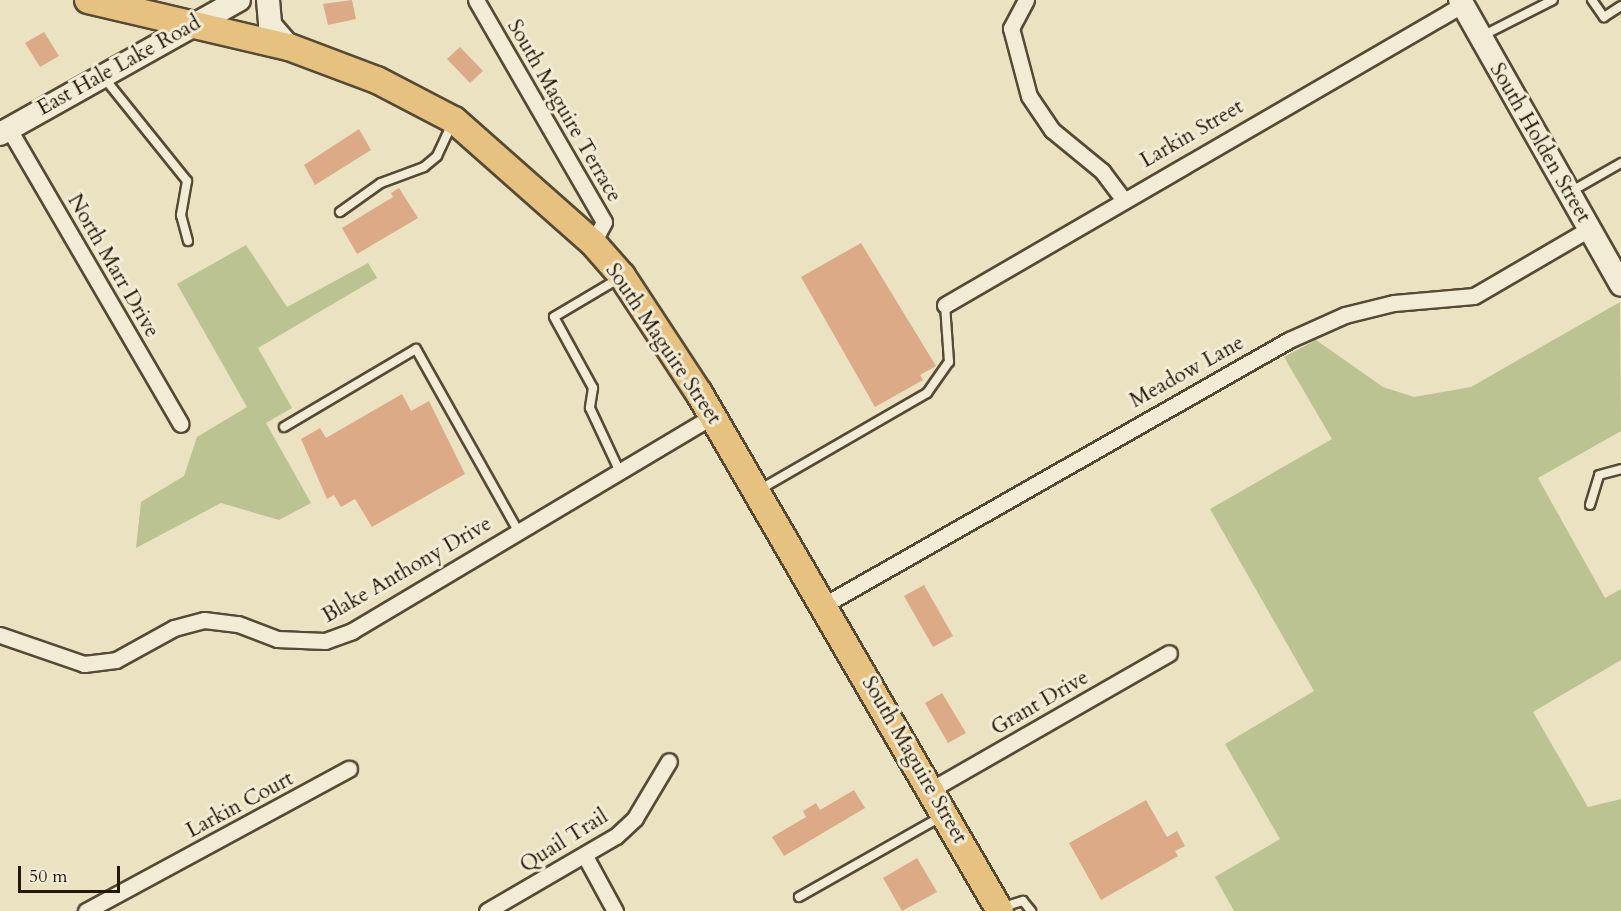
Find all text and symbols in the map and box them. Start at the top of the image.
street label: East Hale Lake Road [33,11,205,121]
street label: South Maguire Terrace [501,15,627,207]
street label: South Holden Street [1484,59,1596,227]
street label: Larkin Street [1136,94,1248,174]
street label: North Marr Drive [62,190,164,342]
street label: South Maguire Street [600,259,726,429]
street label: Meadow Lane [1126,330,1248,414]
street label: Blake Anthony Drive [318,511,496,629]
street label: Grant Drive [987,665,1093,741]
street label: South Maguire Street [856,672,972,848]
street label: Larkin Court [182,766,298,844]
street label: Quail Trail [515,804,613,878]
scale bar [21,854,123,892]
text: 50 m [29,864,68,889]

